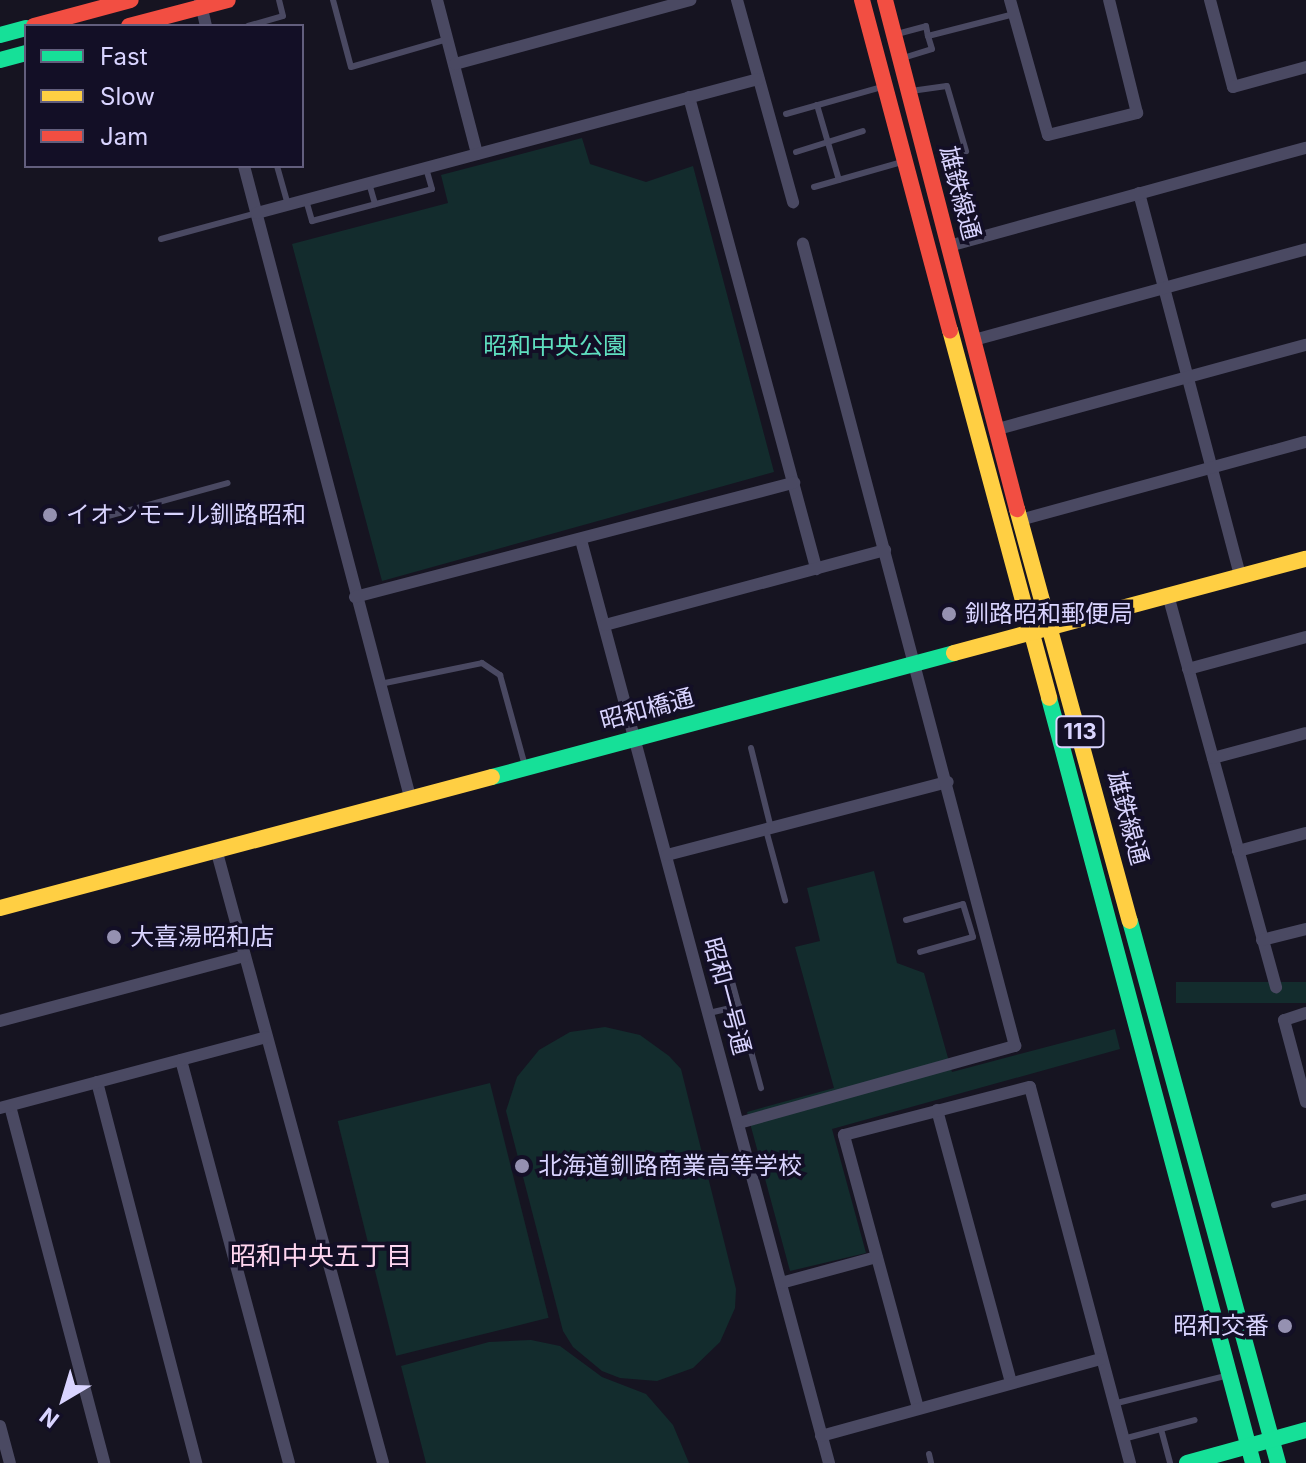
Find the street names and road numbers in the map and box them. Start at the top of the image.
street label: 雄鉄線通 [934,143,986,243]
street label: 昭和橋通 [597,683,697,735]
road number: 113 [1054,714,1106,750]
street label: 雄鉄線通 [1102,768,1154,868]
street label: 昭和一号通 [698,934,756,1058]

